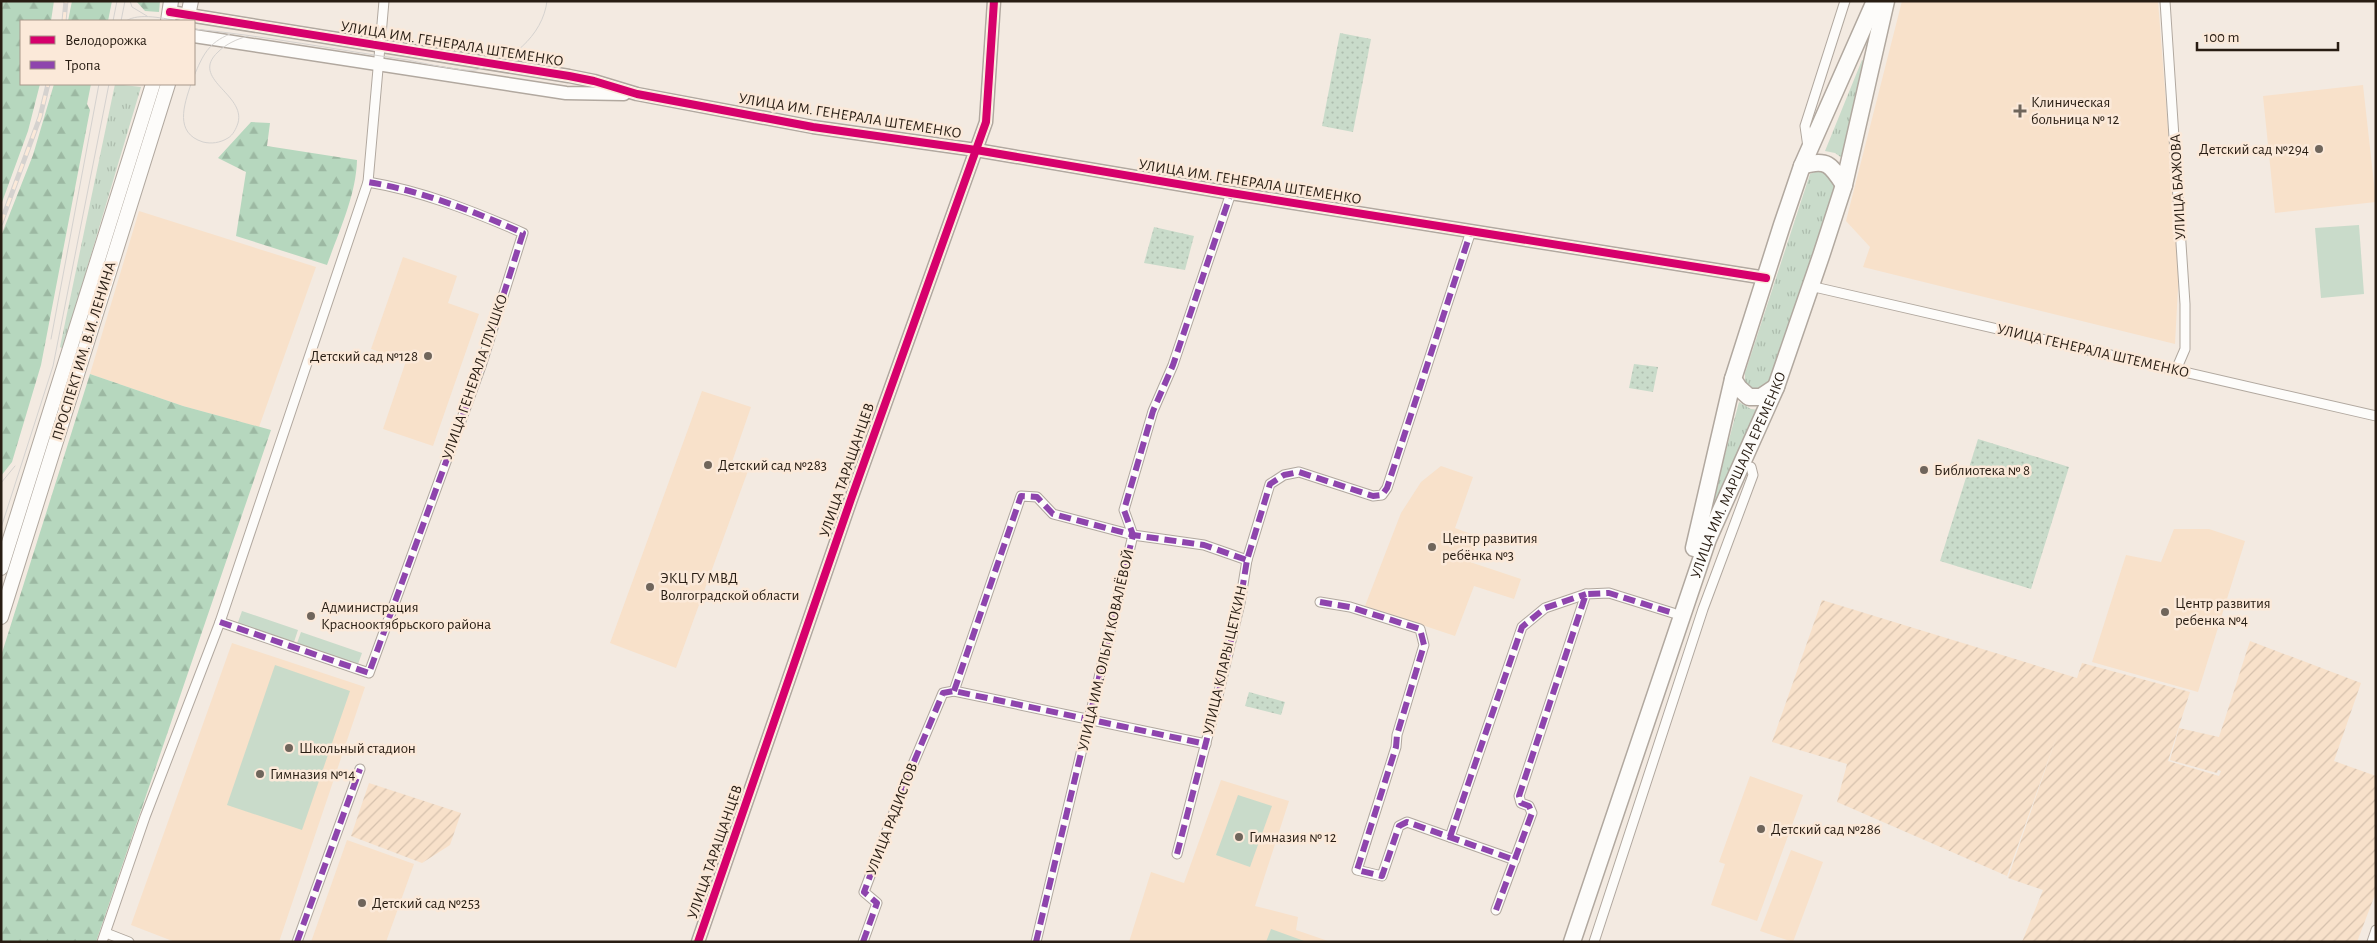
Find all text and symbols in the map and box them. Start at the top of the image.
street label: УЛИЦА ИМ. ГЕНЕРАЛА ШТЕМЕНКО [339,19,565,69]
legend [20,20,195,85]
scale bar [2197,20,2338,52]
text: 100 m [2204,30,2239,45]
text: Велодорожка [65,33,147,48]
text: Тропа [65,58,101,73]
street label: УЛИЦА ИМ. ГЕНЕРАЛА ШТЕМЕНКО [737,91,963,141]
place label: Клиническая больница № 12 [2031,95,2120,127]
marker: Клиническая больница № 12 [2013,104,2027,118]
street label: УЛИЦА БАЖОВА [2168,134,2188,240]
place label: Детский сад №294 [2199,142,2309,157]
marker: Детский сад №294 [2313,143,2325,155]
street label: УЛИЦА ИМ. ГЕНЕРАЛА ШТЕМЕНКО [1137,157,1363,207]
street label: ПРОСПЕКТ ИМ. В.И. ЛЕНИНА [50,260,118,442]
street label: УЛИЦА ГЕНЕРАЛА ГЛУШКО [440,292,510,462]
street label: УЛИЦА ГЕНЕРАЛА ШТЕМЕНКО [1995,322,2191,380]
place label: Детский сад №128 [310,349,418,364]
marker: Детский сад №128 [422,350,434,362]
street label: УЛИЦА ИМ. МАРШАЛА ЕРЕМЕНКО [1688,370,1788,580]
street label: УЛИЦА ТАРАЩАНЦЕВ [817,401,877,539]
place label: Детский сад №283 [718,458,827,473]
marker: Детский сад №283 [702,459,714,471]
place label: Библиотека № 8 [1934,463,2030,478]
marker: Библиотека № 8 [1918,464,1930,476]
place label: Центр развития ребёнка №3 [1442,531,1538,563]
marker: Центр развития ребёнка №3 [1426,541,1438,553]
street label: УЛИЦА ИМ. ОЛЬГИ КОВАЛЁВОЙ [1074,547,1137,752]
place label: ЭКЦ ГУ МВД Волгоградской области [660,571,799,603]
marker: ЭКЦ ГУ МВД Волгоградской области [644,581,656,593]
street label: УЛИЦА КЛАРЫ ЦЕТКИН [1201,584,1249,736]
place label: Центр развития ребенка №4 [2175,596,2271,628]
place label: Администрация Краснооктябрьского района [321,600,491,632]
marker: Центр развития ребенка №4 [2159,606,2171,618]
marker: Администрация Краснооктябрьского района [305,610,317,622]
place label: Школьный стадион [299,741,416,756]
marker: Школьный стадион [283,742,295,754]
street label: УЛИЦА РАДИСТОВ [864,761,920,877]
place label: Гимназия №14 [270,767,356,782]
marker: Гимназия №14 [254,768,266,780]
street label: УЛИЦА ТАРАЩАНЦЕВ [685,783,745,921]
place label: Детский сад №286 [1771,822,1881,837]
marker: Детский сад №286 [1755,823,1767,835]
place label: Гимназия № 12 [1249,830,1337,845]
marker: Гимназия № 12 [1233,831,1245,843]
place label: Детский сад №253 [372,896,480,911]
marker: Детский сад №253 [356,897,368,909]

